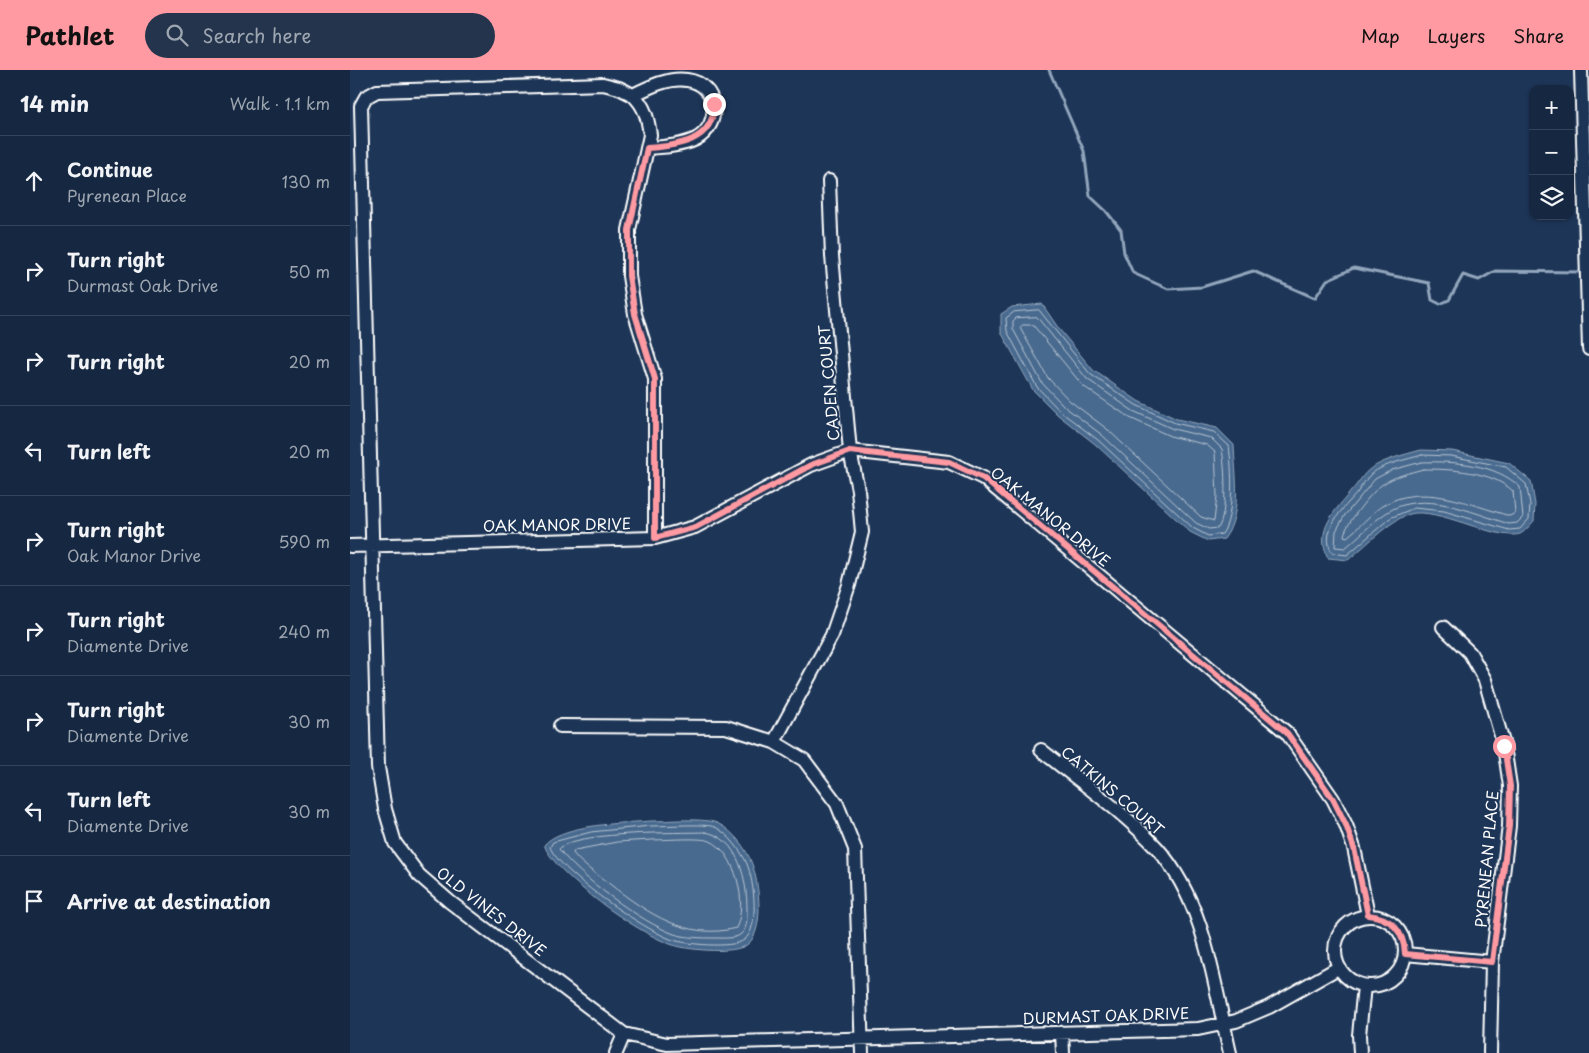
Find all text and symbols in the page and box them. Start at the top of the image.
search box [145,13,495,58]
text: Pathlet [25,17,115,53]
icon: search [163,21,191,49]
text: Search here [203,21,311,49]
text: Map [1361,22,1400,49]
text: Layers [1428,22,1485,49]
text: Share [1513,22,1564,49]
map controls [1529,85,1574,220]
button: + [1529,85,1574,130]
text: 14 min [20,87,89,119]
text: Walk · 1.1 km [230,91,330,115]
route end [703,93,726,116]
button: − [1529,130,1574,175]
text: Continue [67,155,153,183]
icon: ahead [20,167,48,195]
text: 130 m [282,169,330,193]
button: layers [1529,175,1574,220]
text: Pyrenean Place [67,183,186,207]
text: Turn right [67,245,165,273]
icon: right [20,257,48,285]
text: 50 m [289,259,330,283]
text: Durmast Oak Drive [67,273,218,297]
street label: CADEN COURT [811,323,845,442]
icon: right [20,347,48,375]
text: Turn right [67,347,165,375]
text: 20 m [289,349,330,373]
icon: left [20,437,48,465]
text: Turn left [67,437,151,465]
text: 20 m [289,439,330,463]
street label: OAK MANOR DRIVE [986,460,1116,572]
street label: OAK MANOR DRIVE [483,511,631,537]
text: Turn right [67,515,165,543]
icon: right [20,527,48,555]
text: 590 m [278,529,330,553]
text: Oak Manor Drive [67,543,201,567]
text: Turn right [67,605,165,633]
icon: right [20,617,48,645]
text: 240 m [278,619,330,643]
text: Diamente Drive [67,633,189,657]
text: Turn right [67,695,165,723]
icon: right [20,707,48,735]
text: 30 m [288,709,330,733]
text: Diamente Drive [67,723,189,747]
route start [1493,735,1516,758]
street label: CATKINS COURT [1056,740,1170,841]
text: Turn left [67,785,151,813]
street label: PYRENEAN PLACE [1469,789,1503,929]
icon: left [20,797,48,825]
text: 30 m [288,799,330,823]
text: Diamente Drive [67,813,189,837]
street label: OLD VINES DRIVE [432,861,552,961]
icon: arrive [20,887,48,915]
text: Arrive at destination [67,887,271,915]
street label: DURMAST OAK DRIVE [1022,1001,1190,1029]

